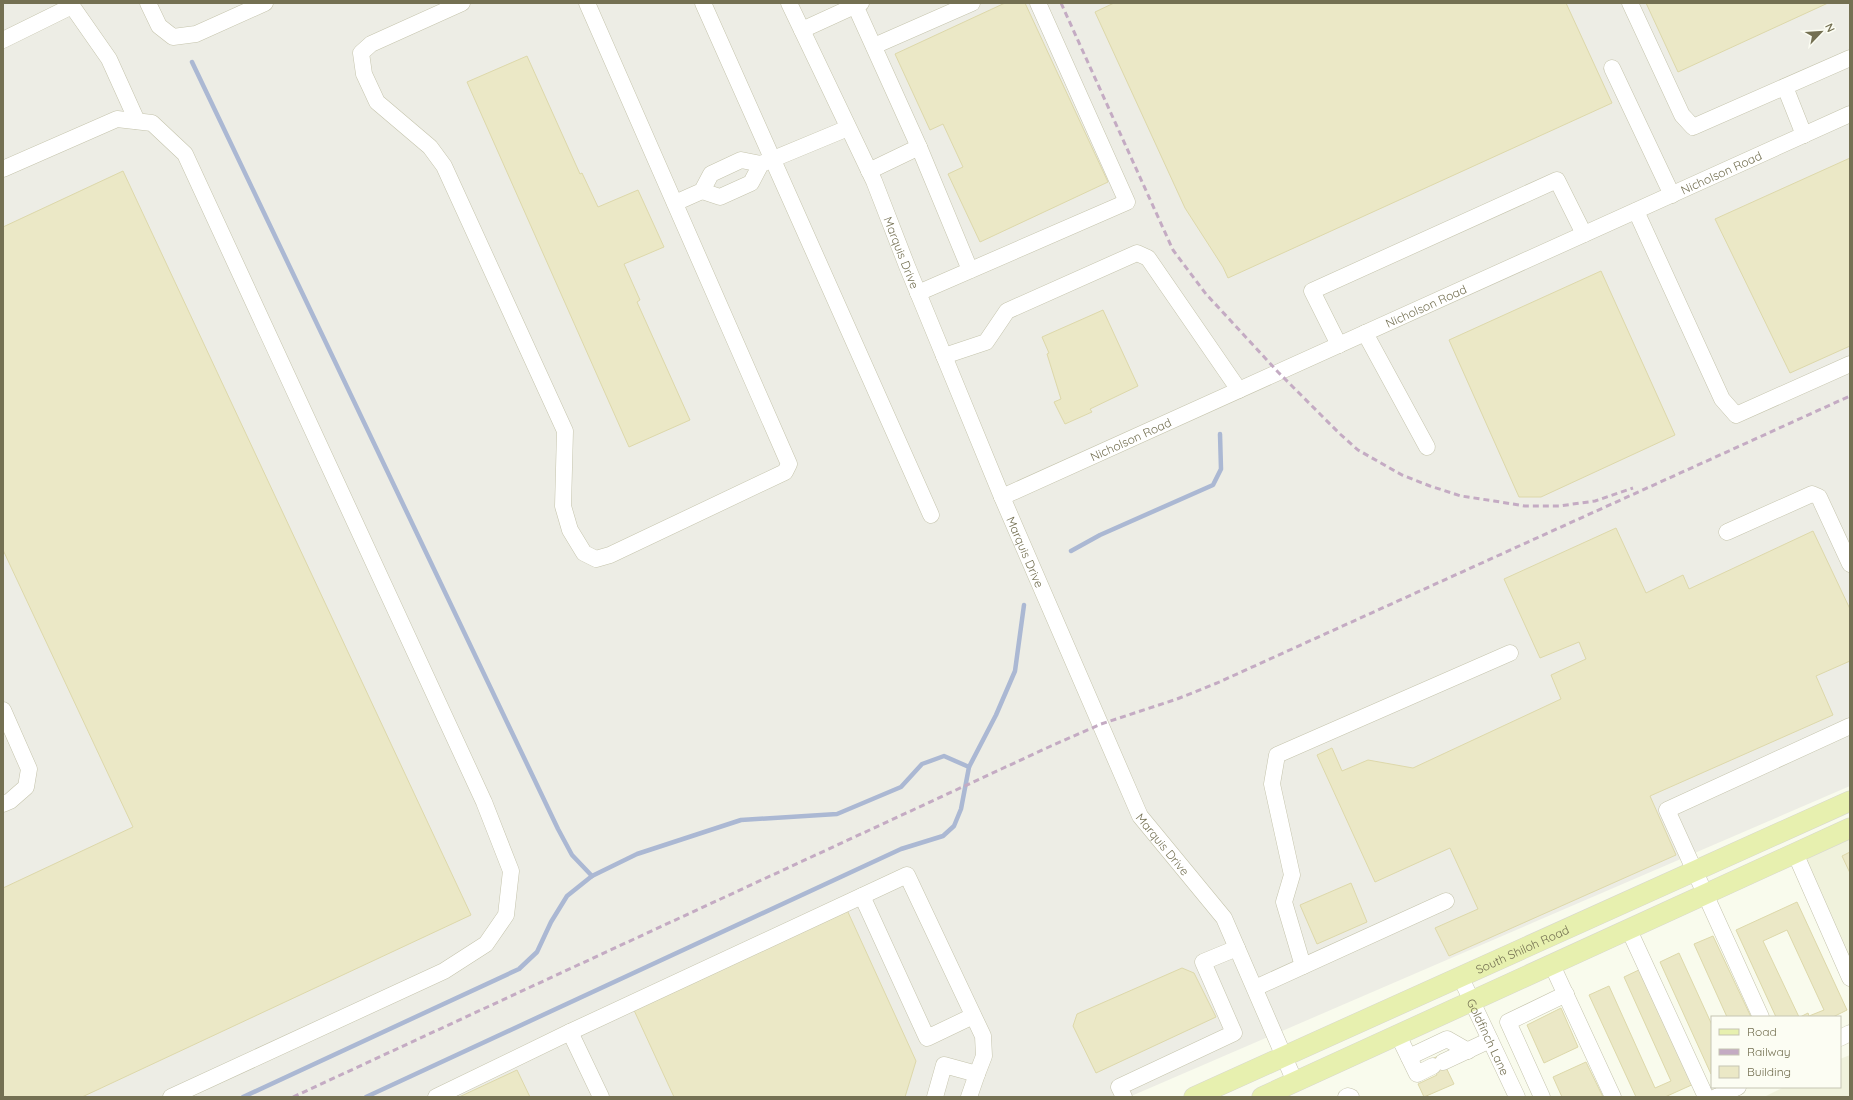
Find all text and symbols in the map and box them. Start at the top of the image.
north arrow [1801,12,1841,52]
text: N [1822,21,1838,34]
street label: Nicholson Road [1678,147,1764,197]
street label: Marquis Drive [881,214,923,291]
street label: Nicholson Road [1383,281,1469,330]
street label: Nicholson Road [1088,414,1173,464]
street label: Marquis Drive [1004,514,1048,590]
street label: Marquis Drive [1133,810,1193,878]
street label: South Shiloh Road [1473,921,1571,977]
street label: Goldfinch Lane [1464,996,1513,1078]
legend [1711,1016,1841,1088]
text: Road [1747,1024,1777,1039]
text: Railway [1747,1044,1791,1059]
text: Building [1747,1064,1791,1079]

